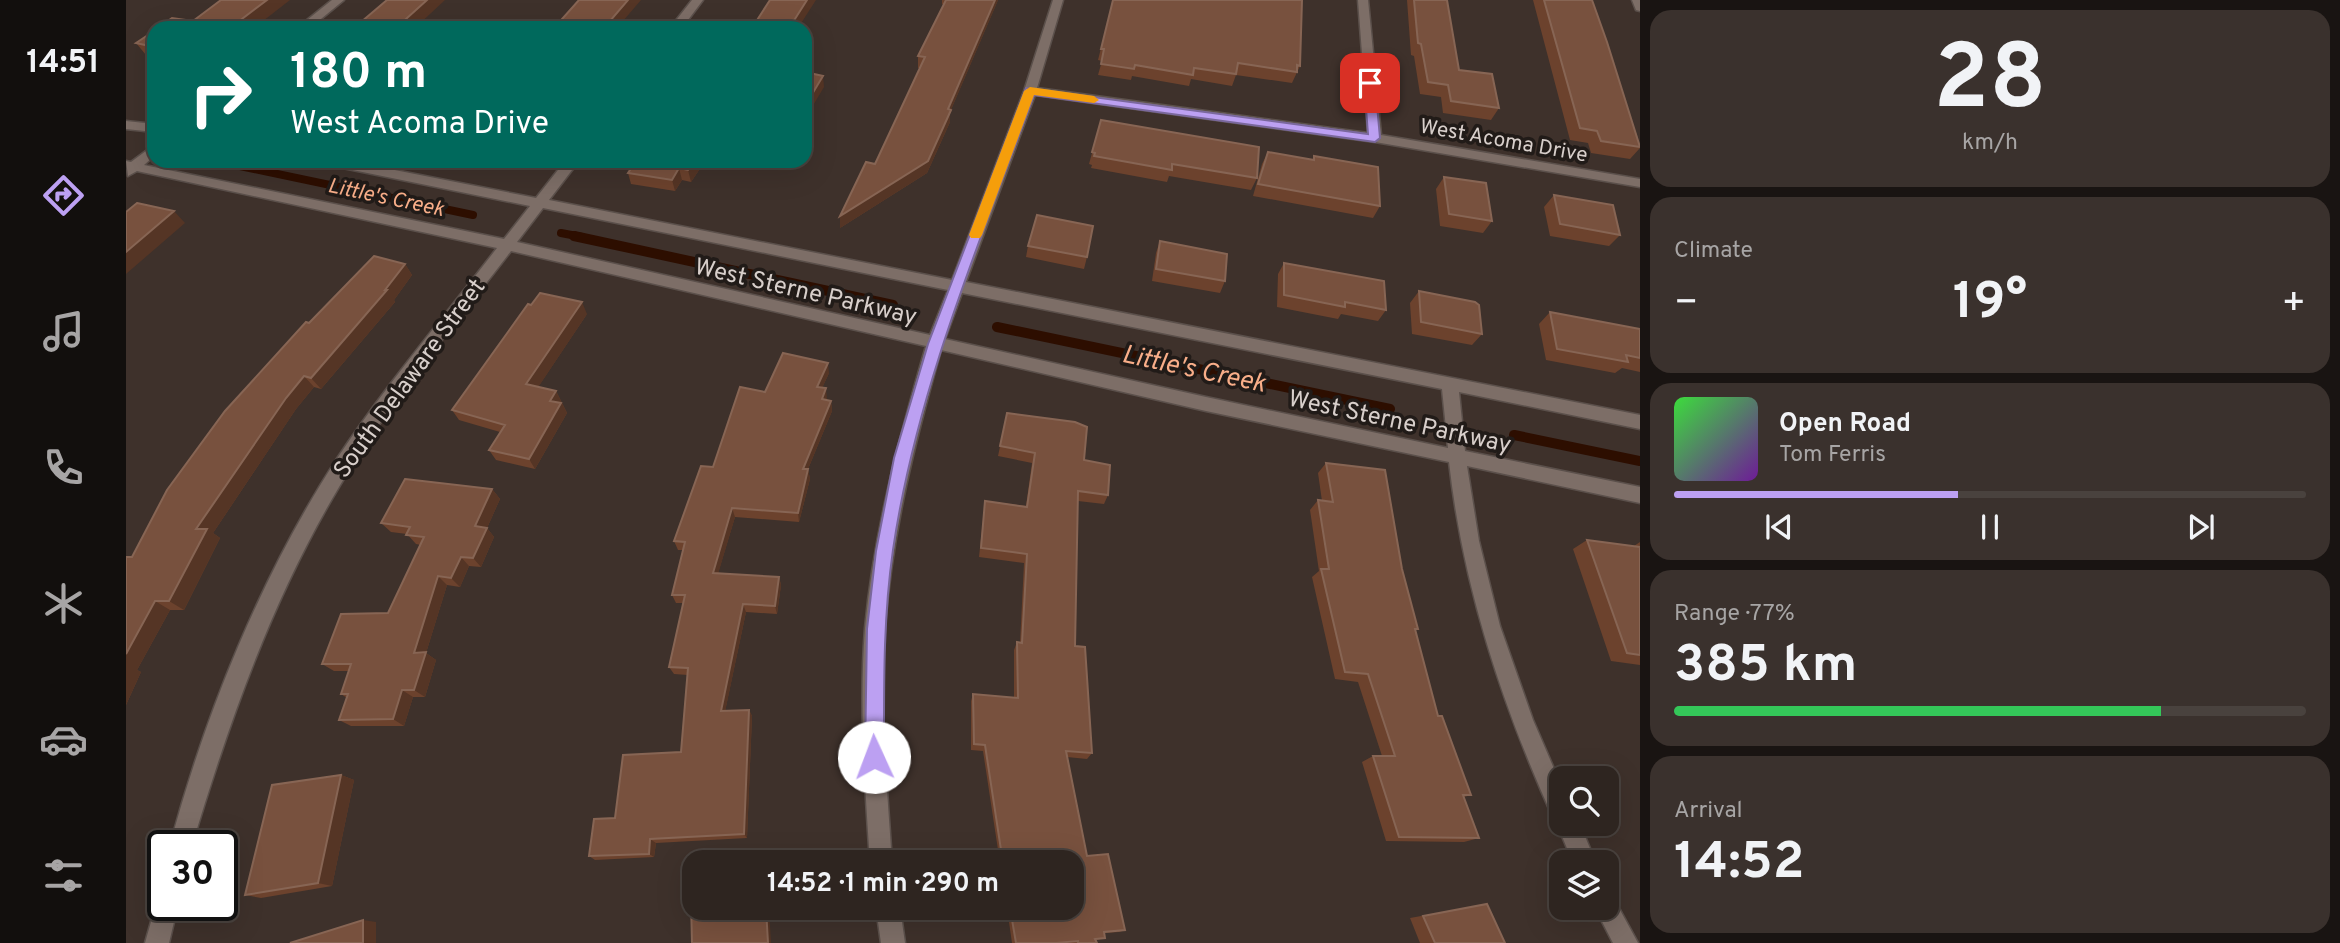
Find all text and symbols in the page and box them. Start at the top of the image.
text: 28 [1934,26,2046,141]
text: 14:51 [26,44,100,84]
text: 180 m [290,44,427,106]
icon: right [175,49,266,140]
pin [1340,53,1400,113]
icon: arrive [1351,64,1389,102]
text: West Acoma Drive [290,105,549,145]
street label: West Acoma Drive [1418,113,1590,170]
text: km/h [1962,129,2018,158]
icon: directions [39,171,88,220]
water label: Little's Creek [325,173,447,224]
text: Climate [1674,237,1753,266]
street label: West Sterne Parkway [691,253,920,333]
text: 19° [1953,271,2027,337]
street label: South Delaware Street [328,273,493,485]
text: − [1674,280,1699,329]
text: + [2281,280,2306,329]
icon: music [39,307,88,356]
water label: Little's Creek [1119,339,1269,402]
street label: West Sterne Parkway [1285,385,1514,461]
text: Open Road [1779,408,1911,441]
text: Tom Ferris [1779,441,1886,470]
icon: phone [39,443,88,492]
icon: previous [1760,508,1798,546]
icon: pause [1971,508,2009,546]
icon: next [2182,508,2220,546]
icon: climate [39,579,88,628]
text: Range · 77% [1674,600,1795,629]
text: 385 km [1674,634,1857,700]
icon: car [39,715,88,764]
position arrow [837,720,911,794]
map controls [1549,766,1619,920]
button: search [1549,766,1619,836]
text: Arrival [1674,797,1743,826]
speed limit sign: 30 [147,830,238,921]
text: 14:52 [1674,831,1805,897]
button: layers [1549,850,1619,920]
icon: filters [39,851,88,900]
text: 14:52 · 1 min · 290 m [767,868,999,901]

